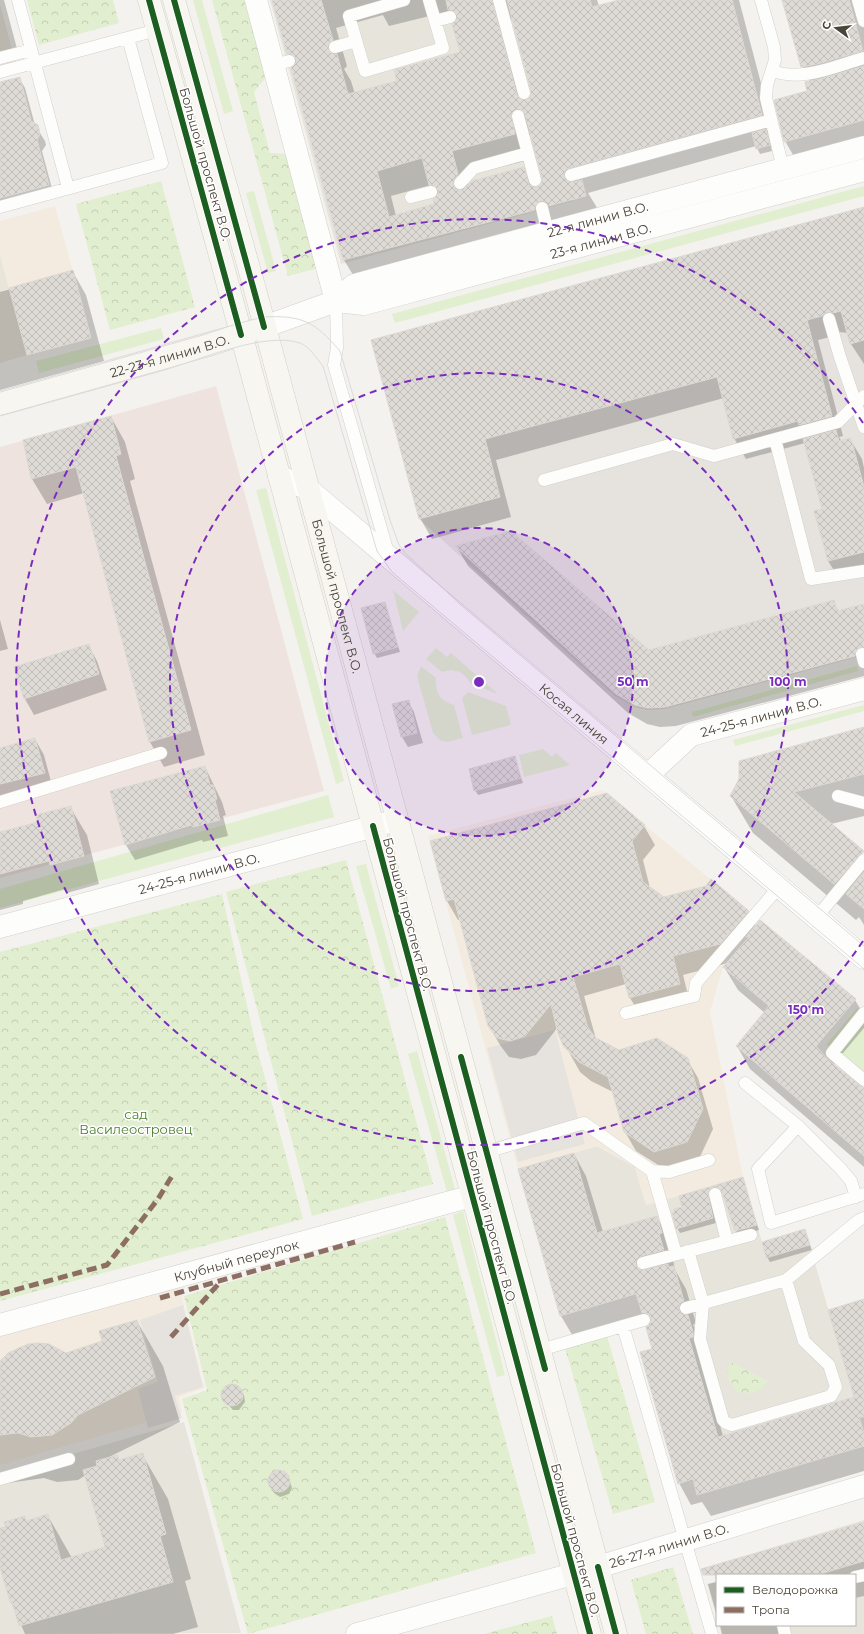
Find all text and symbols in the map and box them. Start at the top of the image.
north arrow [816,8,856,48]
text: С [819,20,834,31]
street label: Большой проспект В.О. [176,86,236,243]
street label: 22-я линии В.О. [545,198,650,240]
street label: 23-я линии В.О. [548,219,653,262]
street label: 22-23-я линии В.О. [108,331,231,381]
street label: Большой проспект В.О. [309,517,366,675]
text: 50 m [617,674,649,689]
text: 100 m [770,674,806,689]
centre of rings [472,675,486,689]
street label: Косая линия [536,680,612,747]
street label: 24-25-я линии В.О. [699,693,823,740]
street label: Большой проспект В.О. [380,835,436,993]
street label: 24-25-я линии В.О. [137,849,261,897]
text: 150 m [788,1002,824,1017]
park label: сад Василеостровец [79,1106,193,1137]
street label: Большой проспект В.О. [464,1148,520,1306]
street label: Клубный переулок [172,1236,301,1285]
street label: Большой проспект В.О. [548,1461,604,1619]
street label: 26-27-я линии В.О. [607,1520,730,1571]
legend [716,1574,856,1626]
text: Велодорожка [752,1582,838,1597]
text: Тропа [752,1602,790,1617]

